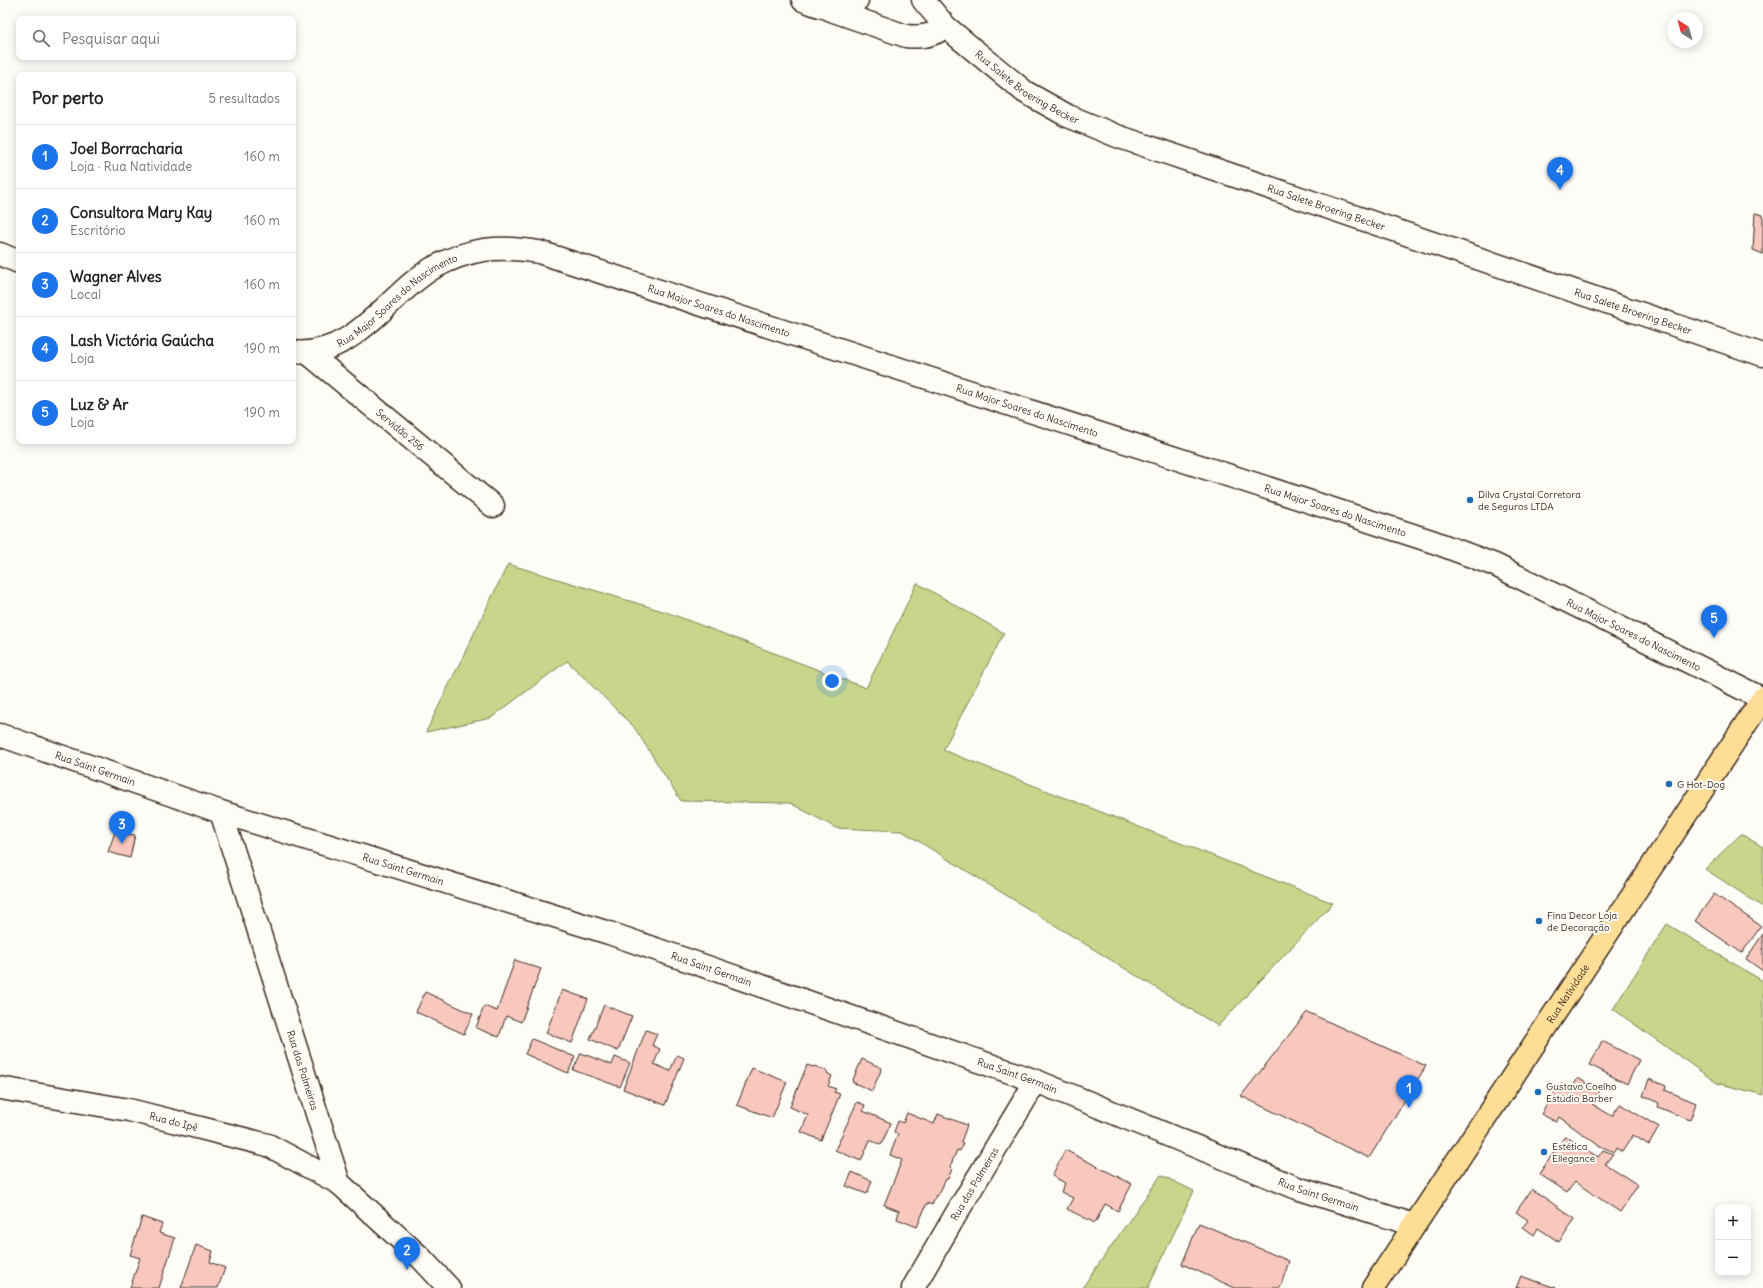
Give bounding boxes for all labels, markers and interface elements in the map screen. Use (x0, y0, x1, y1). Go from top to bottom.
north arrow (1667, 12, 1703, 48)
search box (16, 16, 296, 60)
icon: search (30, 27, 52, 49)
text: Pesquisar aqui (62, 29, 160, 48)
street label: Rua Salete Broering Becker (973, 47, 1081, 126)
text: Por perto (32, 87, 103, 109)
text: 5 resultados (208, 90, 280, 107)
text: Joel Borracharia (70, 139, 183, 158)
text: 1 (42, 148, 48, 165)
text: 160 m (244, 148, 280, 165)
pin: 4 (1547, 157, 1573, 190)
text: Loja · Rua Natividade (70, 158, 192, 175)
street label: Rua Salete Broering Becker (1266, 181, 1387, 233)
text: Consultora Mary Kay (70, 203, 212, 222)
text: 2 (41, 212, 49, 229)
text: 160 m (244, 212, 280, 229)
text: Escritório (70, 222, 126, 239)
street label: Rua Major Soares do Nascimento (334, 251, 460, 350)
text: Wagner Alves (70, 267, 162, 286)
text: 3 (41, 276, 49, 293)
text: 160 m (244, 276, 280, 293)
street label: Rua Major Soares do Nascimento (646, 281, 792, 340)
street label: Rua Salete Broering Becker (1573, 285, 1694, 337)
text: Local (70, 286, 101, 303)
text: Lash Victória Gaúcha (70, 331, 214, 350)
text: 4 (41, 340, 49, 357)
text: 190 m (244, 340, 280, 357)
text: Loja (70, 350, 95, 367)
street label: Rua Major Soares do Nascimento (955, 381, 1100, 439)
text: Luz & Ar (70, 395, 128, 414)
text: 5 (41, 404, 49, 421)
text: 190 m (244, 404, 280, 421)
street label: Servidão 256 (374, 406, 427, 453)
text: Loja (70, 414, 95, 431)
street label: Rua Major Soares do Nascimento (1263, 481, 1409, 539)
place label: Dilva Crystal Corretora de Seguros LTDA (1478, 488, 1581, 513)
marker: Dilva Crystal Corretora de Seguros LTDA (1465, 495, 1475, 505)
street label: Rua Major Soares do Nascimento (1564, 595, 1704, 674)
pin: 5 (1701, 605, 1727, 638)
your location (822, 671, 842, 691)
street label: Rua Saint Germain (53, 748, 138, 788)
place label: G Hot-Dog (1677, 778, 1725, 791)
marker: G Hot-Dog (1664, 779, 1674, 789)
pin: 3 (109, 811, 135, 844)
street label: Rua Saint Germain (361, 850, 446, 888)
place label: Fina Decor Loja de Decoração (1547, 909, 1618, 934)
marker: Fina Decor Loja de Decoração (1534, 916, 1544, 926)
street label: Rua Saint Germain (670, 949, 754, 989)
street label: Rua Natividade (1543, 961, 1592, 1026)
street label: Rua das Palmeiras (284, 1029, 322, 1112)
street label: Rua Saint Germain (976, 1055, 1060, 1096)
pin: 1 (1396, 1075, 1422, 1108)
place label: Gustavo Coelho Estúdio Barber (1546, 1080, 1617, 1105)
marker: Gustavo Coelho Estúdio Barber (1533, 1087, 1543, 1097)
street label: Rua do Ipê (148, 1109, 199, 1134)
place label: Estética Ellegance (1552, 1140, 1595, 1165)
street label: Rua das Palmeiras (947, 1144, 1001, 1223)
marker: Estética Ellegance (1539, 1147, 1549, 1157)
street label: Rua Saint Germain (1276, 1175, 1361, 1214)
map controls (1715, 1204, 1751, 1276)
button: + (1715, 1204, 1751, 1240)
pin: 2 (394, 1237, 420, 1270)
button: − (1715, 1240, 1751, 1276)

